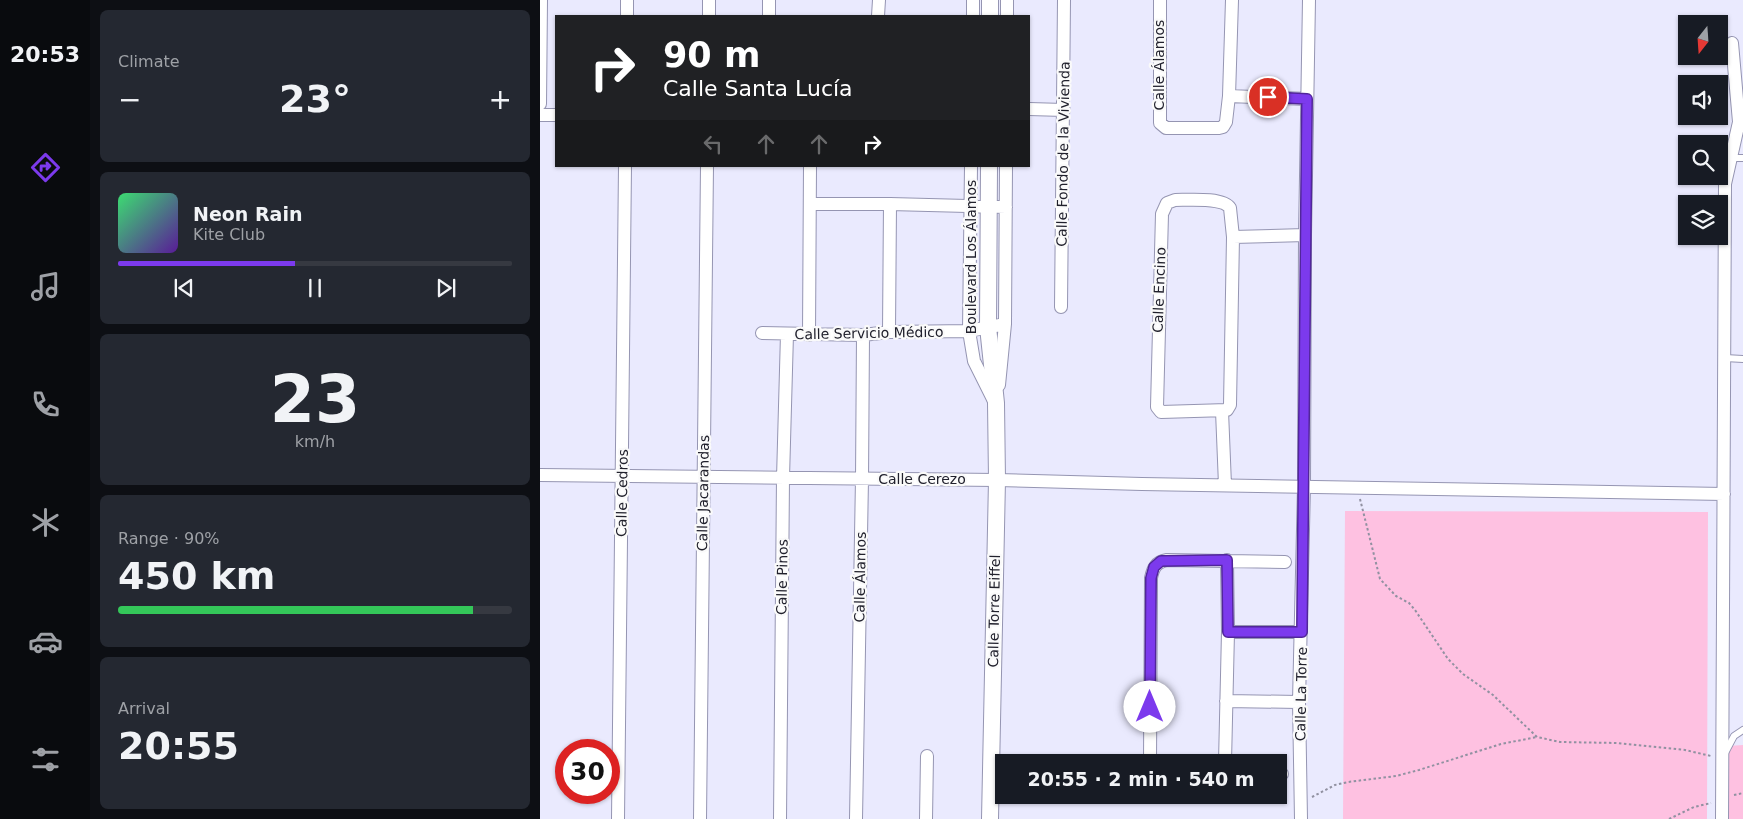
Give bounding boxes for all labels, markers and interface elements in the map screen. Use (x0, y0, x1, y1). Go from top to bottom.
north arrow (1678, 15, 1728, 65)
map controls (1678, 15, 1728, 245)
street label: Calle Álamos (1151, 20, 1167, 110)
icon: right (580, 35, 645, 100)
text: 90 m (663, 35, 760, 75)
text: 20:53 (10, 42, 80, 67)
text: Climate (118, 52, 180, 71)
street label: Calle Fondo de la Vivienda (1053, 61, 1073, 247)
button: sound (1678, 75, 1728, 125)
text: Calle Santa Lucía (663, 76, 853, 101)
pin (1247, 76, 1289, 118)
text: 23° (279, 77, 351, 121)
text: − (118, 83, 141, 116)
text: + (489, 83, 512, 116)
icon: arrive (1254, 83, 1282, 111)
icon: left (699, 130, 727, 158)
icon: ahead (752, 130, 780, 158)
icon: ahead (805, 130, 833, 158)
icon: right (858, 130, 886, 158)
button: search (1678, 135, 1728, 185)
icon: directions (28, 150, 63, 185)
street label: Boulevard Los Álamos (963, 180, 979, 334)
button: layers (1678, 195, 1728, 245)
text: Neon Rain (193, 203, 302, 225)
text: Kite Club (193, 225, 265, 244)
street label: Calle Encino (1150, 247, 1168, 333)
icon: music (28, 269, 63, 304)
icon: previous (170, 274, 198, 302)
icon: pause (301, 274, 329, 302)
icon: next (432, 274, 460, 302)
street label: Calle Servicio Médico (794, 324, 944, 342)
text: 23 (270, 362, 360, 437)
icon: phone (28, 387, 63, 422)
text: km/h (295, 432, 335, 451)
street label: Calle Jacarandas (694, 435, 712, 551)
street label: Calle Cedros (613, 449, 631, 537)
street label: Calle Cerezo (878, 471, 966, 487)
icon: climate (28, 505, 63, 540)
text: Range · 90% (118, 529, 220, 548)
street label: Calle Álamos (851, 531, 869, 623)
street label: Calle Pinos (773, 539, 791, 615)
text: 450 km (118, 554, 275, 598)
street label: Calle Torre Eiffel (985, 554, 1003, 668)
icon: car (28, 624, 63, 659)
street label: Calle La Torre (1292, 647, 1310, 741)
position arrow (1123, 680, 1175, 732)
text: Arrival (118, 699, 170, 718)
text: 20:55 (118, 724, 239, 768)
speed limit sign: 30 (555, 739, 620, 804)
icon: filters (28, 742, 63, 777)
text: 20:55 · 2 min · 540 m (1027, 768, 1255, 790)

